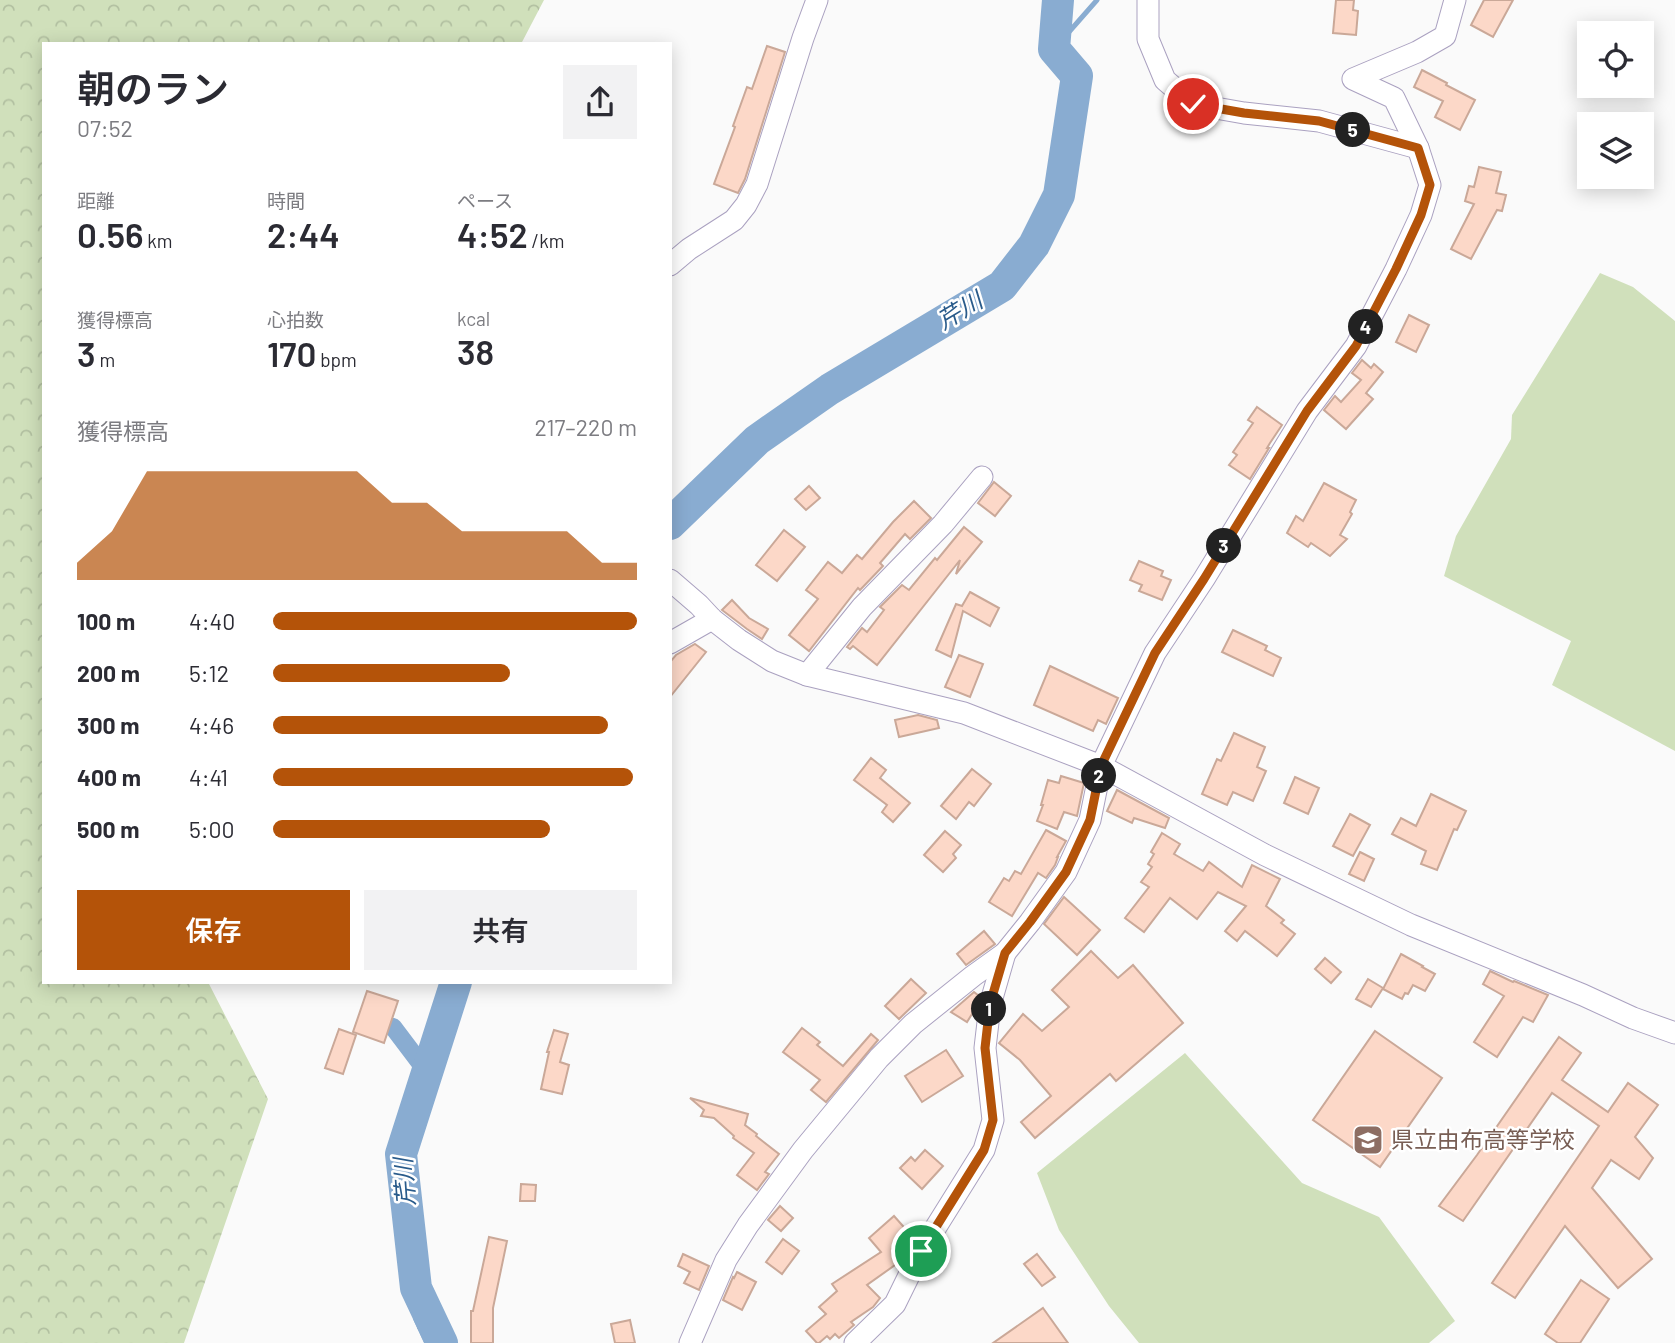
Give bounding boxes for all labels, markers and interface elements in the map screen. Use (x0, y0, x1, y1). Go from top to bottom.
map controls (1577, 21, 1654, 189)
button: locate (1577, 21, 1654, 98)
text: 朝のラン (77, 65, 229, 111)
button: share (563, 65, 637, 139)
pin (1163, 74, 1223, 134)
icon: check (1174, 85, 1212, 123)
button: layers (1577, 112, 1654, 189)
pin: 5 (1336, 113, 1370, 148)
text: 07:52 (77, 114, 133, 142)
text: 5 (1347, 118, 1358, 141)
text: 距離 (77, 189, 115, 212)
text: 時間 (267, 189, 305, 212)
text: ペース (457, 189, 513, 212)
text: 0.56 (77, 213, 144, 255)
text: 2:44 (267, 213, 340, 255)
text: 4:52 (457, 213, 528, 255)
text: km (144, 229, 173, 252)
text: /km (528, 229, 564, 252)
water label: 芹川 (931, 283, 990, 335)
text: kcal (457, 307, 490, 330)
text: 獲得標高 (77, 308, 153, 331)
text: 心拍数 (267, 308, 324, 331)
pin: 4 (1348, 310, 1384, 344)
text: 4 (1360, 315, 1371, 338)
text: 38 (457, 330, 494, 372)
text: 3 (77, 332, 96, 374)
text: 170 (267, 332, 316, 374)
text: m (96, 348, 115, 371)
text: bpm (316, 348, 357, 371)
text: 217–220 m (534, 413, 637, 441)
text: 獲得標高 (77, 417, 169, 445)
pin: 3 (1206, 528, 1242, 564)
text: 3 (1218, 534, 1229, 557)
text: 100 m (77, 607, 135, 635)
text: 4:40 (189, 607, 235, 635)
text: 200 m (77, 659, 140, 687)
text: 5:12 (189, 659, 229, 687)
text: 300 m (77, 711, 139, 739)
text: 4:46 (189, 711, 234, 739)
pin: 2 (1082, 758, 1116, 794)
text: 400 m (77, 763, 141, 791)
text: 4:41 (189, 763, 228, 791)
text: 2 (1093, 764, 1104, 787)
text: 500 m (77, 815, 139, 843)
text: 5:00 (189, 815, 235, 843)
button: 保存 (77, 890, 350, 970)
button: 共有 (364, 890, 637, 970)
pin: 1 (972, 992, 1006, 1026)
text: 1 (985, 997, 992, 1020)
school or university icon: 県立由布高等学校 (1351, 1123, 1385, 1157)
place label: 県立由布高等学校 (1391, 1125, 1575, 1153)
water label: 芹川 (387, 1154, 420, 1207)
pin (891, 1221, 951, 1281)
icon: arrive (902, 1232, 940, 1270)

